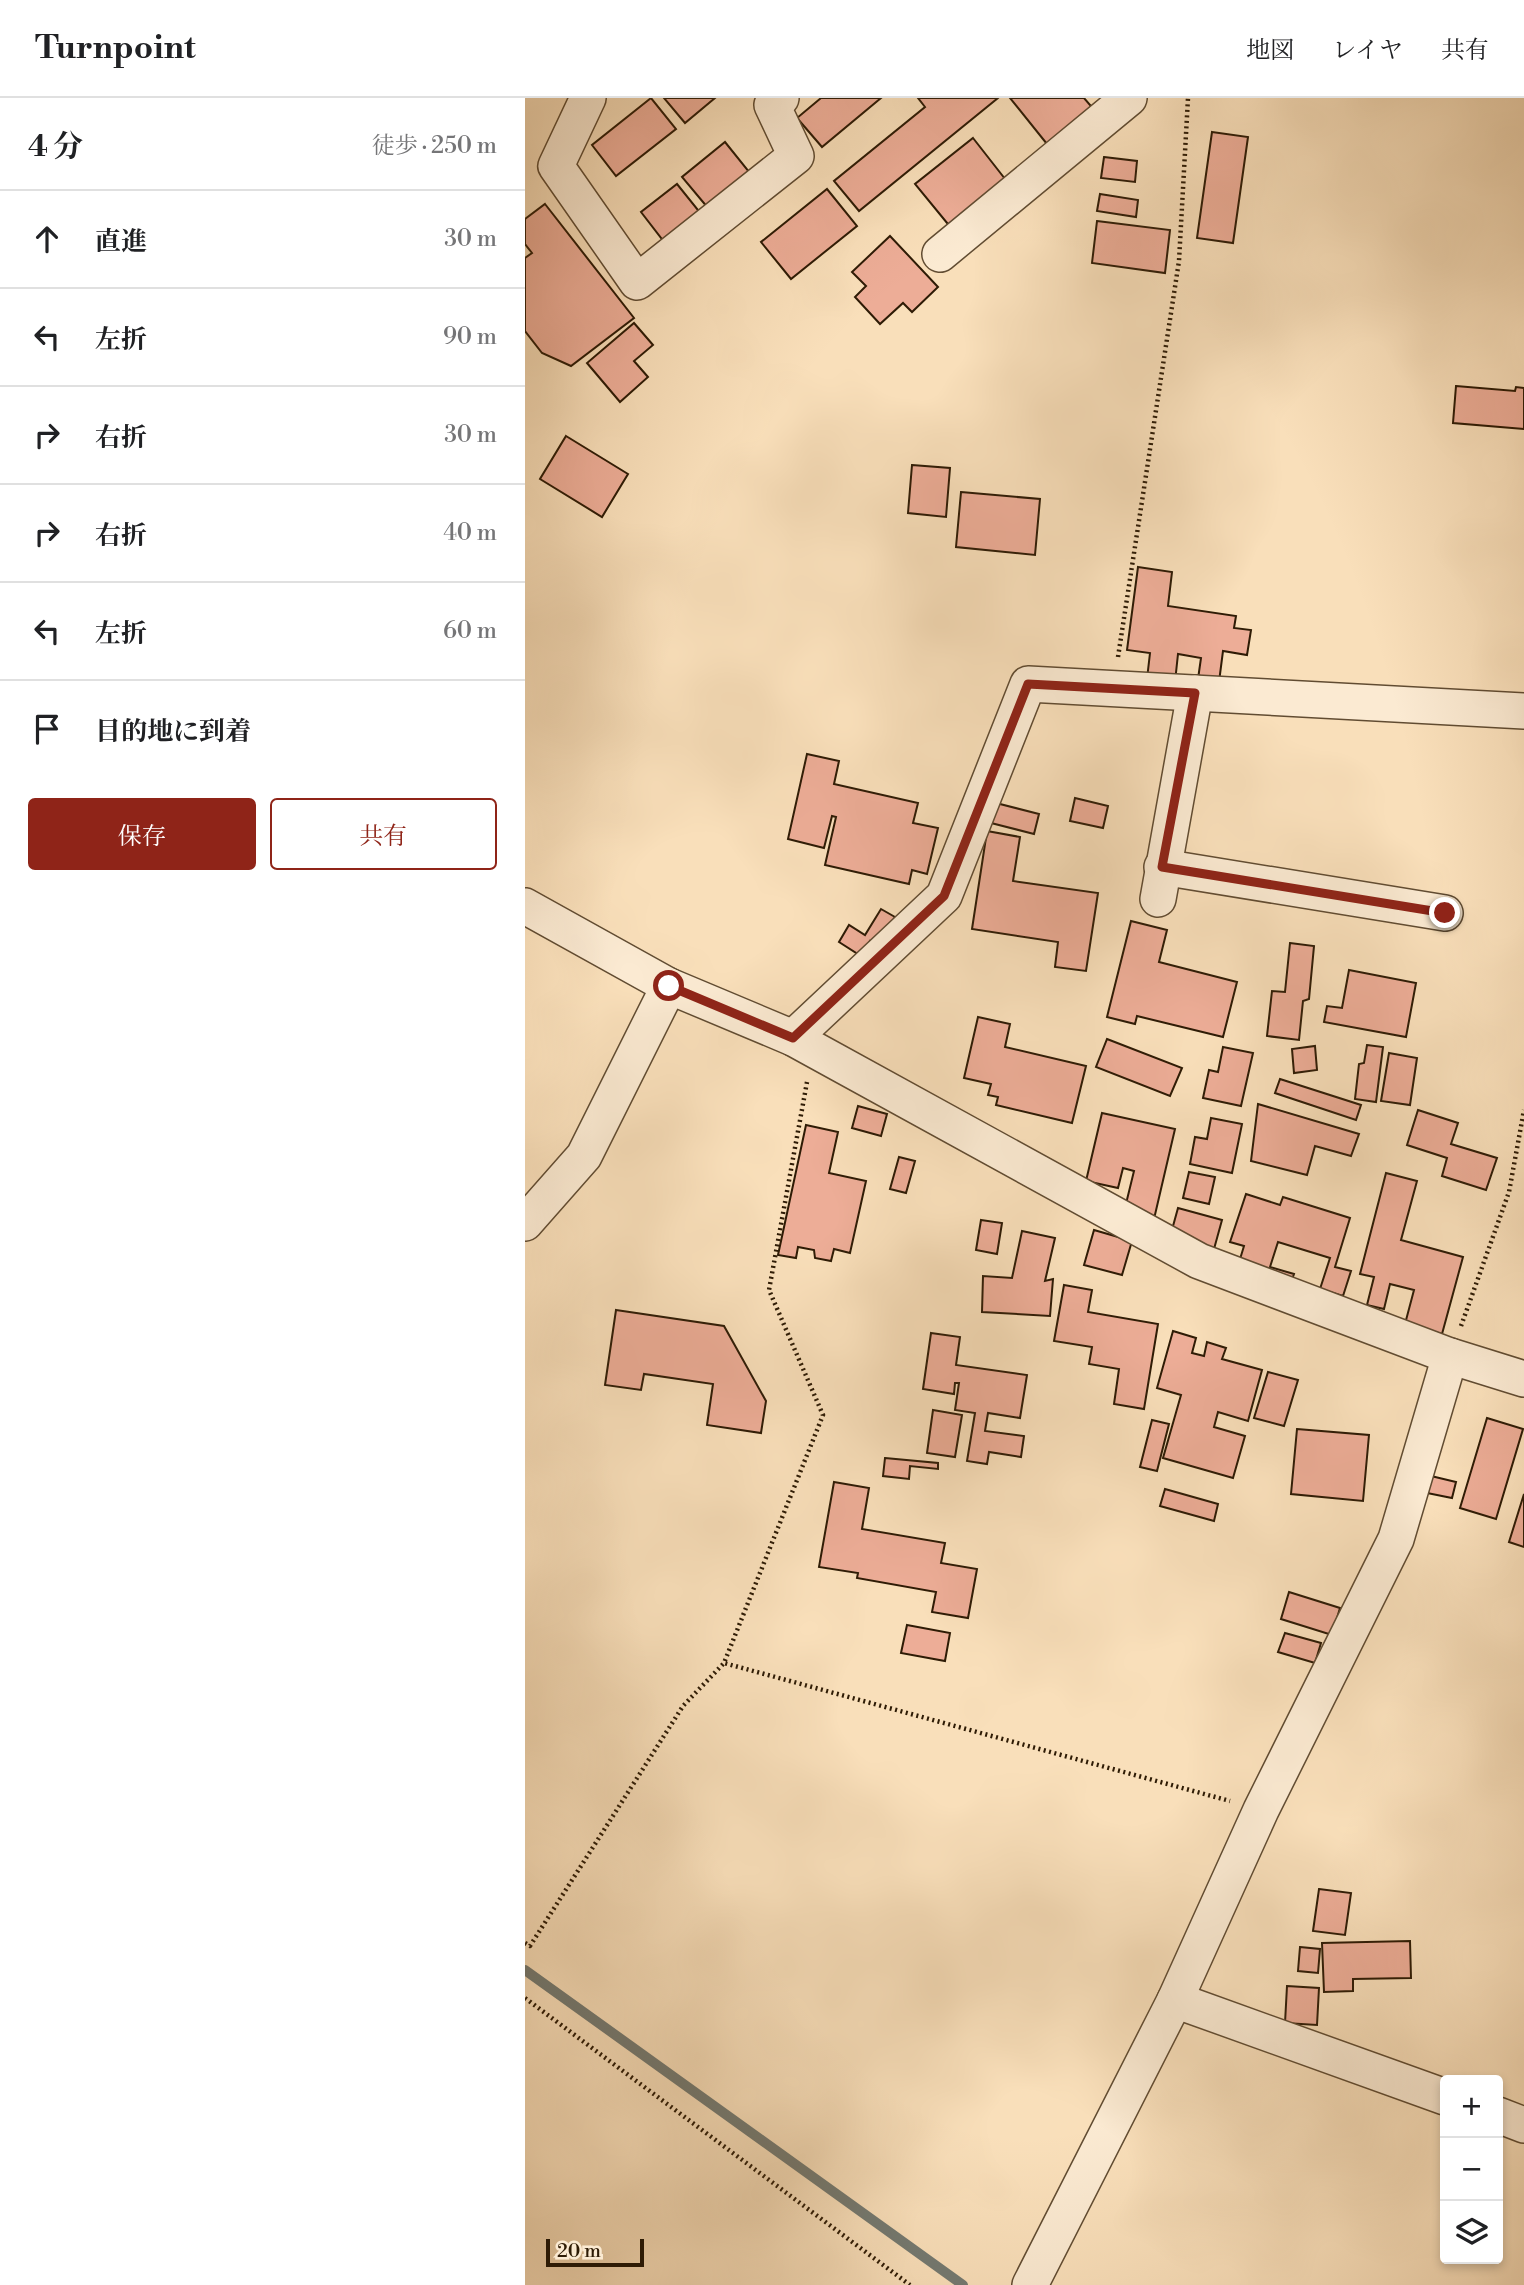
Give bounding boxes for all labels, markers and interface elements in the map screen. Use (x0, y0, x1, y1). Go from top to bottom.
text: Turnpoint (35, 28, 196, 69)
text: 地図 (1246, 36, 1294, 66)
text: レイヤ (1332, 36, 1403, 66)
text: 共有 (1441, 36, 1489, 66)
text: 4 分 (28, 128, 83, 166)
text: 徒歩 · 250 m (372, 132, 497, 160)
icon: ahead (28, 220, 66, 258)
text: 30 m (444, 225, 497, 253)
text: 直進 (95, 226, 147, 258)
icon: left (28, 318, 66, 356)
text: 90 m (443, 323, 497, 351)
text: 左折 (95, 324, 147, 356)
icon: right (28, 416, 66, 454)
text: 30 m (444, 421, 497, 449)
text: 右折 (95, 422, 147, 454)
icon: right (28, 514, 66, 552)
text: 40 m (443, 519, 497, 547)
text: 右折 (95, 520, 147, 552)
icon: left (28, 612, 66, 650)
text: 60 m (443, 617, 497, 645)
text: 左折 (95, 618, 147, 650)
icon: arrive (28, 710, 66, 748)
text: 目的地に到着 (95, 716, 251, 748)
button: 保存 (28, 798, 256, 870)
button: 共有 (270, 798, 497, 870)
route end (1429, 897, 1460, 928)
route start (653, 970, 684, 1001)
map controls (1440, 2075, 1503, 2264)
button: + (1440, 2075, 1503, 2138)
button: − (1440, 2138, 1503, 2201)
button: layers (1440, 2201, 1503, 2264)
scale bar (546, 2236, 644, 2268)
text: 20 m (557, 2239, 601, 2263)

